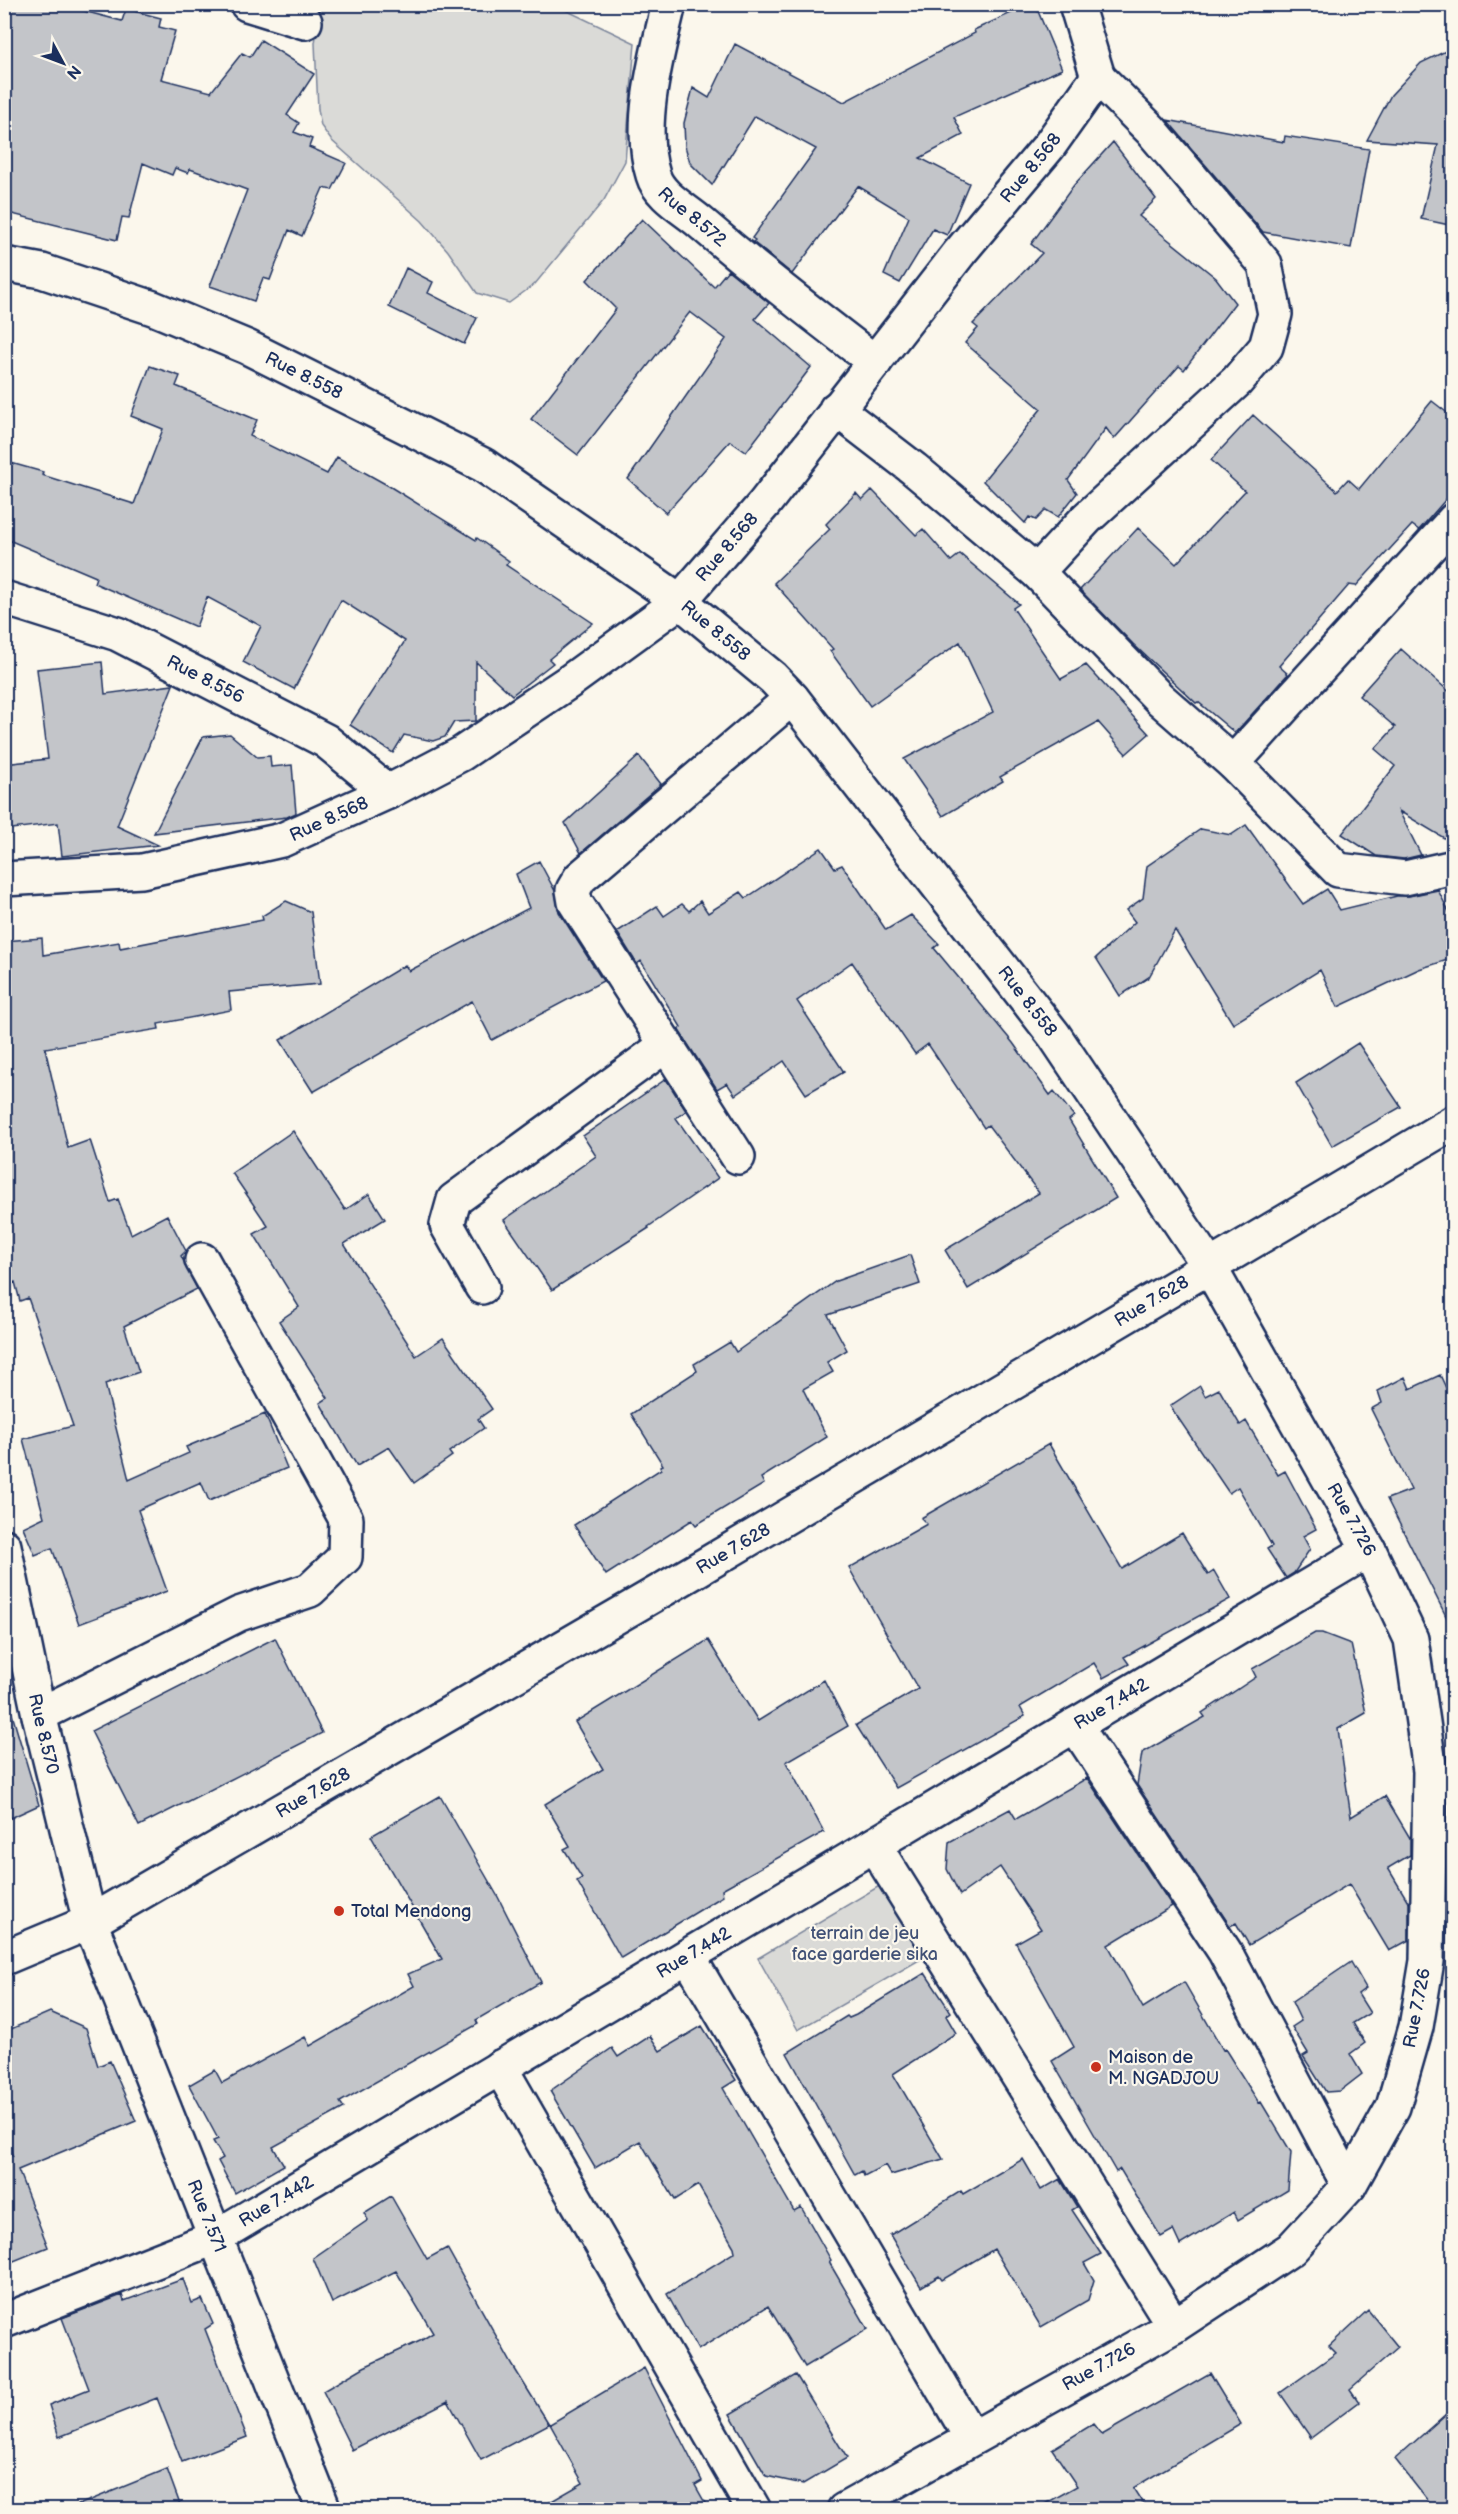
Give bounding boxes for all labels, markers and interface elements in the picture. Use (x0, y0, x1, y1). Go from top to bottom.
north arrow (33, 33, 93, 93)
text: N (62, 61, 84, 83)
street label: Rue 8.568 (996, 129, 1065, 207)
street label: Rue 8.572 (654, 183, 731, 251)
street label: Rue 8.558 (262, 347, 346, 404)
street label: Rue 8.568 (691, 508, 762, 586)
street label: Rue 8.558 (677, 596, 755, 665)
street label: Rue 8.556 (163, 650, 248, 708)
street label: Rue 8.568 (286, 792, 372, 846)
street label: Rue 8.558 (994, 962, 1062, 1041)
street label: Rue 7.628 (1111, 1271, 1192, 1331)
street label: Rue 7.726 (1323, 1479, 1381, 1560)
street label: Rue 7.628 (692, 1518, 774, 1578)
street label: Rue 7.442 (1070, 1673, 1152, 1734)
street label: Rue 8.570 (24, 1692, 64, 1776)
street label: Rue 7.628 (272, 1763, 354, 1822)
place label: Total Mendong (351, 1901, 471, 1922)
marker: Total Mendong (332, 1904, 346, 1918)
street label: Rue 7.442 (653, 1922, 735, 1983)
park label: terrain de jeu face garderie sika (792, 1923, 938, 1965)
street label: Rue 7.726 (1399, 1966, 1435, 2050)
place label: Maison de M. NGADJOU (1108, 2047, 1219, 2089)
marker: Maison de M. NGADJOU (1089, 2060, 1103, 2074)
street label: Rue 7.442 (235, 2171, 317, 2231)
street label: Rue 7.571 (183, 2176, 231, 2255)
street label: Rue 7.726 (1059, 2338, 1139, 2396)

